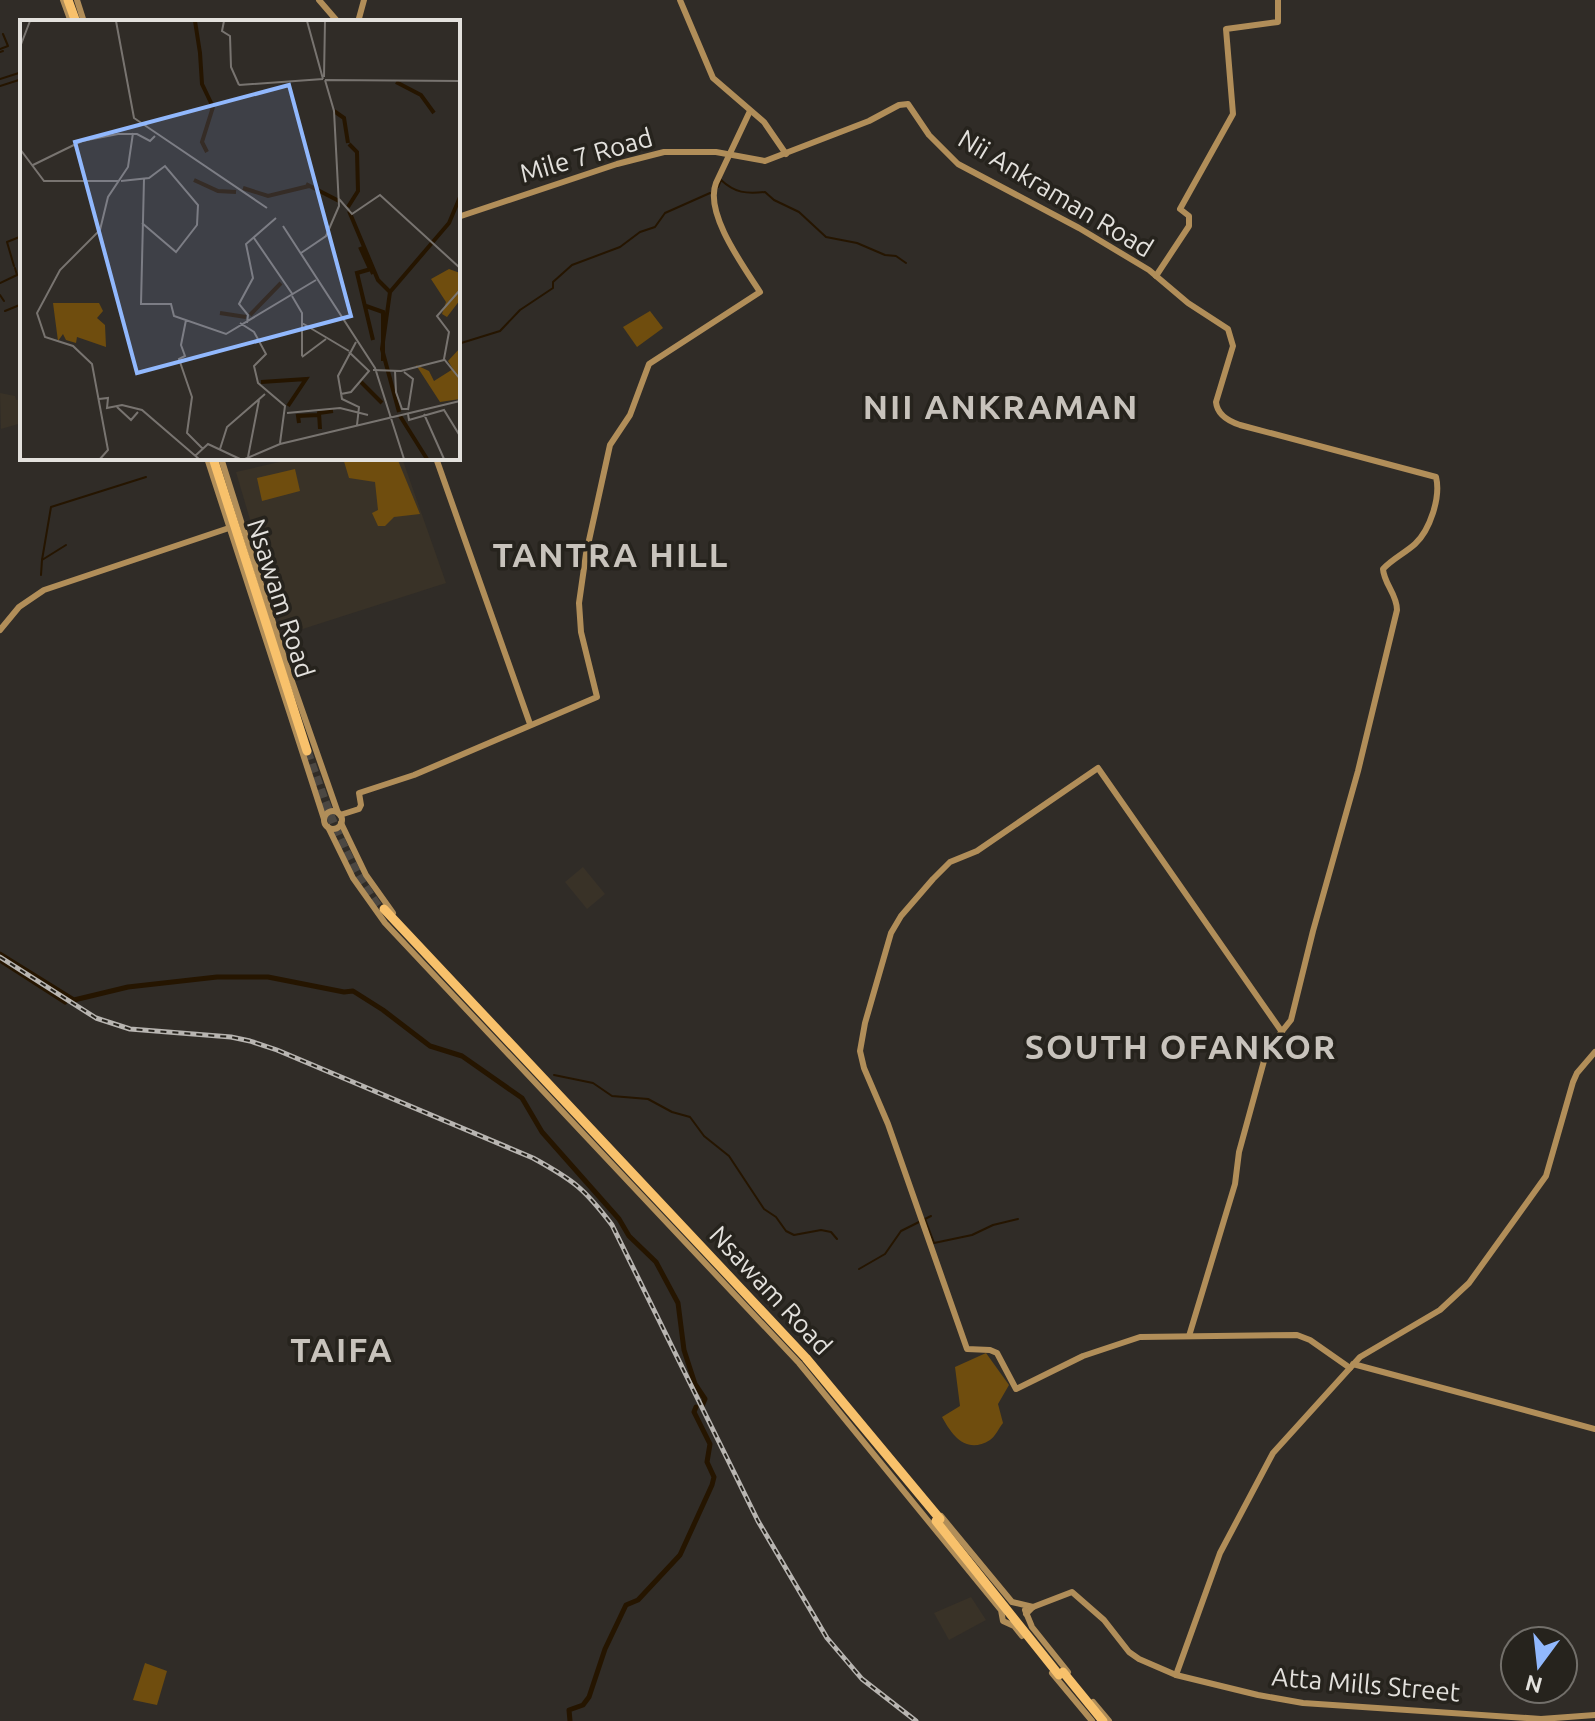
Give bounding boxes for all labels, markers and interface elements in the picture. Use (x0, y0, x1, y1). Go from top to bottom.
inset map (20, 20, 460, 460)
street label: Mile 7 Road (516, 122, 656, 188)
street label: Nii Ankraman Road (953, 123, 1159, 263)
district label: NII ANKRAMAN (863, 387, 1139, 425)
street label: Nsawam Road (242, 515, 320, 681)
district label: TANTRA HILL (492, 535, 730, 573)
district label: SOUTH OFANKOR (1025, 1027, 1337, 1065)
street label: Nsawam Road (704, 1220, 838, 1360)
district label: TAIFA (290, 1330, 394, 1368)
north arrow (1499, 1625, 1579, 1705)
street label: Atta Mills Street (1271, 1661, 1461, 1707)
text: N (1523, 1671, 1545, 1699)

